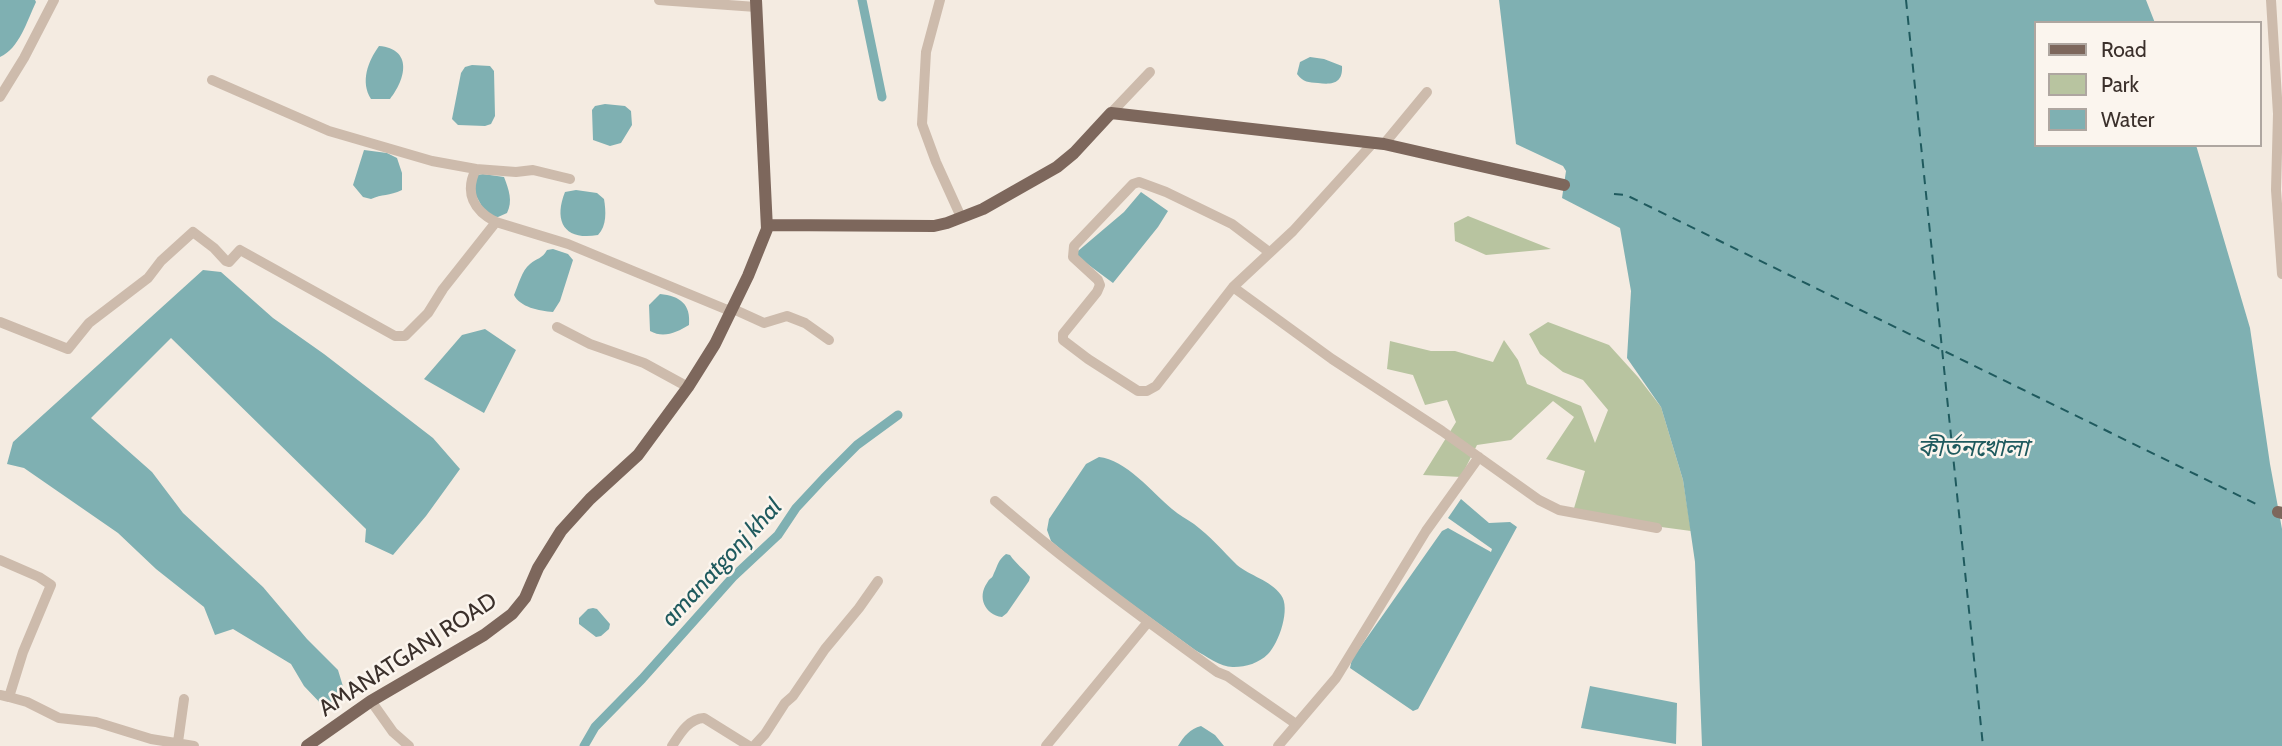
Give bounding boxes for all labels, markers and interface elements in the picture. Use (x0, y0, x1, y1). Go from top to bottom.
legend (2034, 21, 2261, 147)
text: Road (2101, 37, 2147, 62)
text: Park (2101, 72, 2139, 97)
text: Water (2101, 107, 2154, 132)
water label: কীর্তনখোলা (1917, 435, 2029, 463)
water label: amanatgonj khal (655, 493, 789, 633)
street label: AMANATGANJ ROAD (314, 587, 502, 723)

